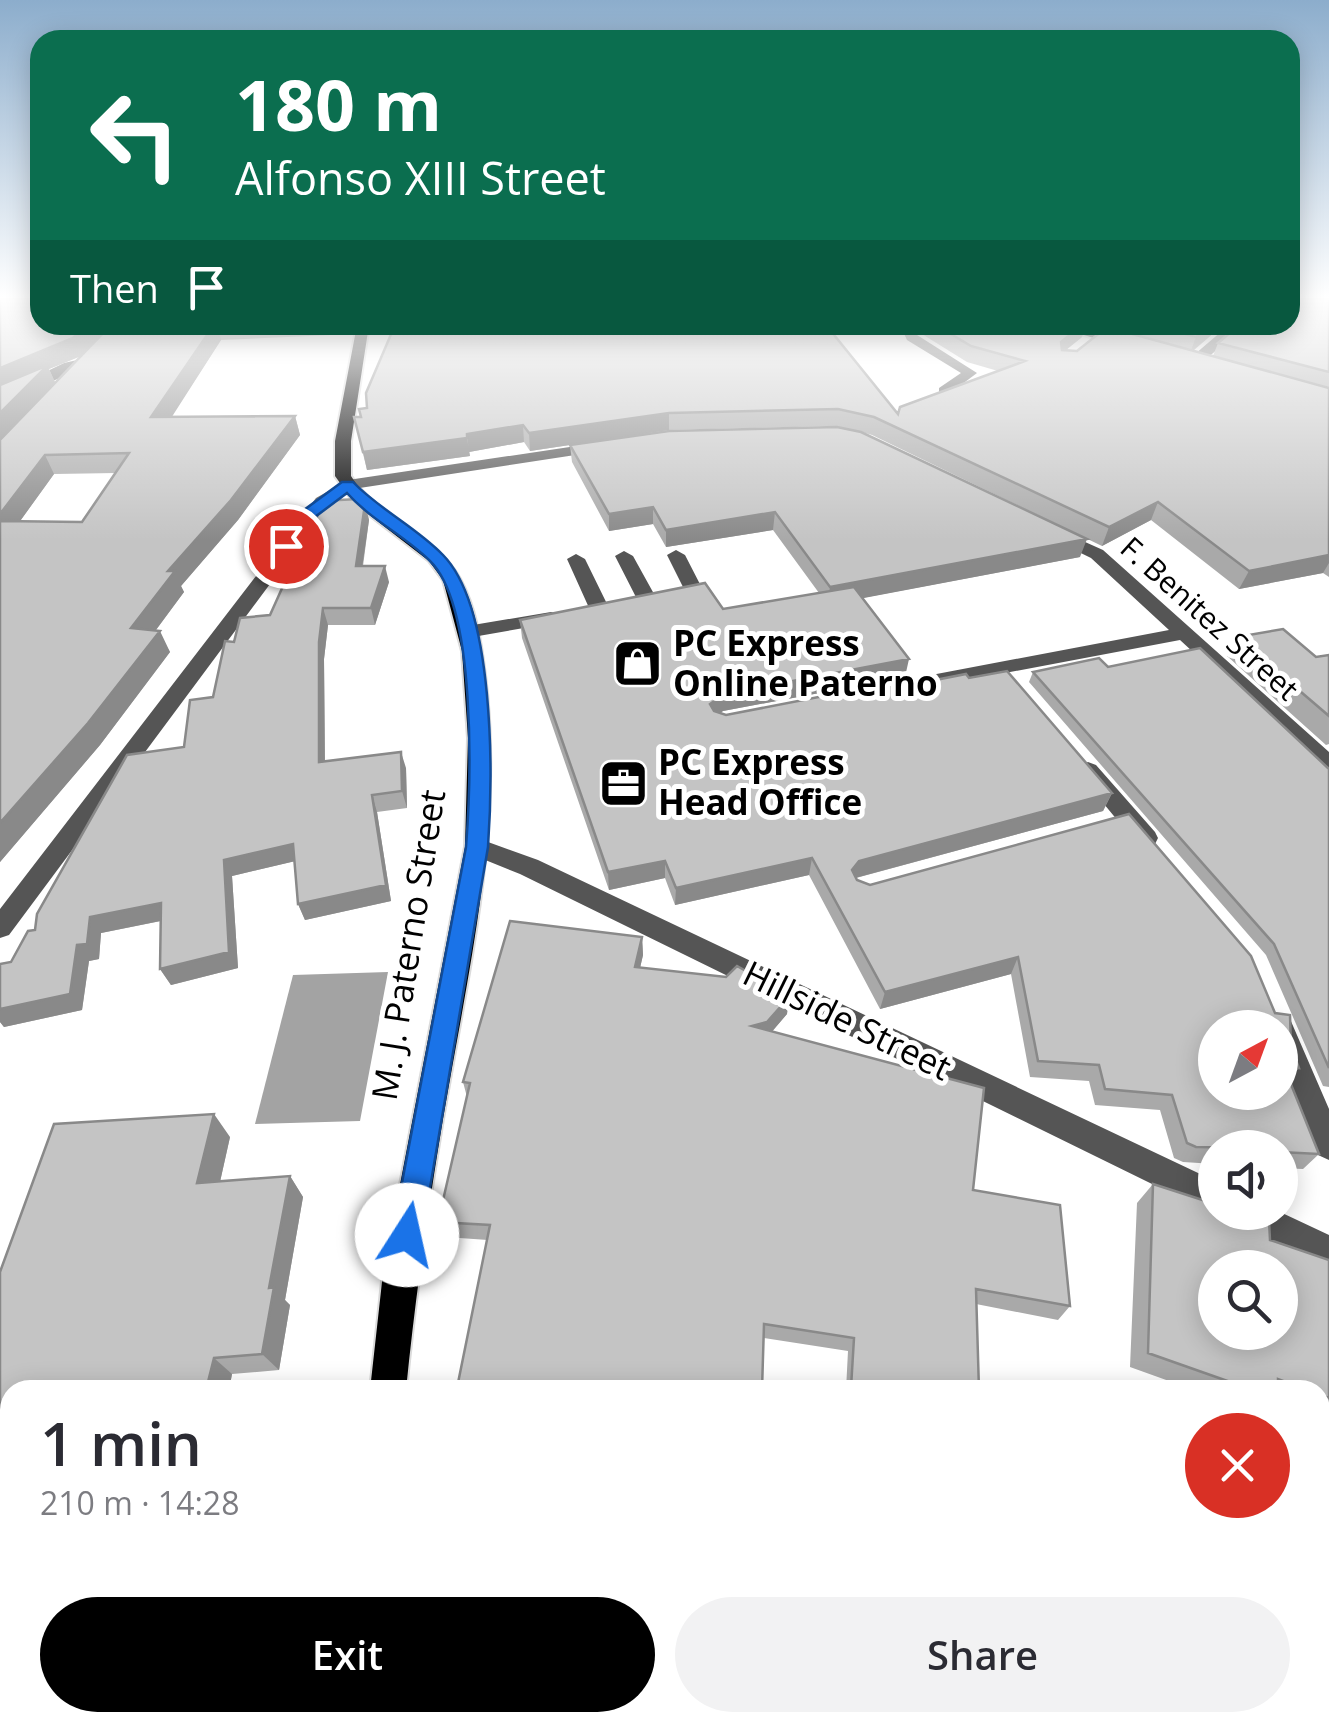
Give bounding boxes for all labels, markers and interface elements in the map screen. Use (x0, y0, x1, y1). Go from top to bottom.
text: 180 m (235, 56, 442, 152)
icon: left (70, 70, 200, 200)
text: Alfonso XIII Street (235, 147, 606, 208)
icon: arrive (179, 260, 234, 315)
text: Then (70, 262, 159, 314)
pin (244, 504, 329, 589)
icon: arrive (259, 519, 314, 574)
street label: F. Benitez Street (1112, 527, 1308, 709)
place label: PC Express Online Paterno (673, 619, 938, 706)
shop icon: PC Express Online Paterno (612, 638, 664, 690)
place label: PC Express Head Office (658, 738, 862, 825)
office icon: PC Express Head Office (597, 757, 649, 809)
street label: M. J. Paterno Street (360, 786, 455, 1103)
street label: Hillside Street (736, 949, 959, 1090)
north arrow (1198, 1010, 1298, 1110)
map controls (1198, 1010, 1298, 1350)
button: sound (1198, 1130, 1298, 1230)
position arrow (355, 1183, 459, 1287)
button: search (1198, 1250, 1298, 1350)
text: 1 min (40, 1402, 202, 1484)
button: close (1185, 1413, 1290, 1518)
text: 210 m · 14:28 (40, 1481, 239, 1524)
button: Exit (40, 1597, 655, 1712)
button: Share (675, 1597, 1290, 1712)

